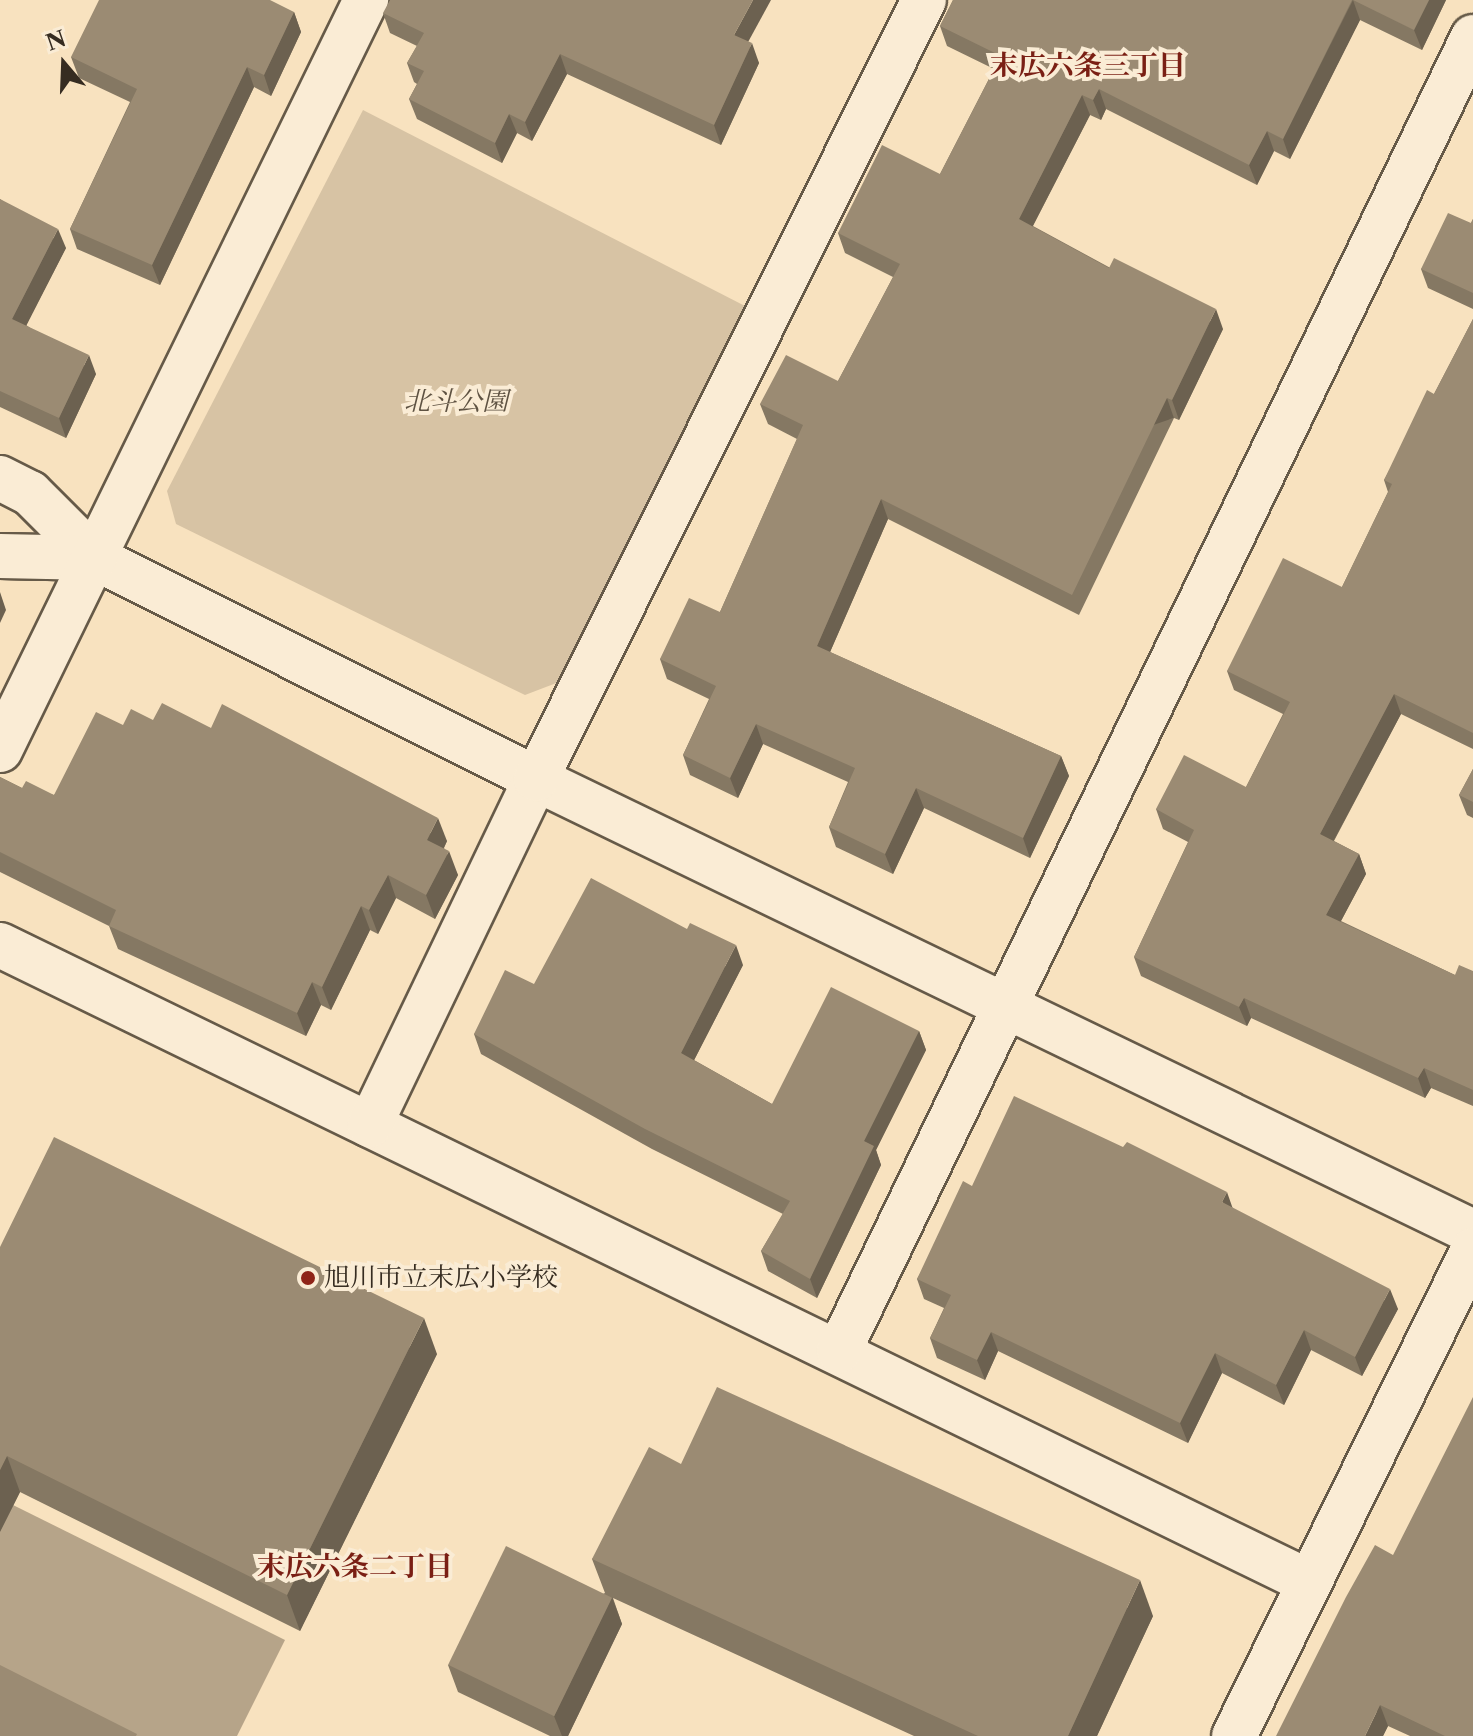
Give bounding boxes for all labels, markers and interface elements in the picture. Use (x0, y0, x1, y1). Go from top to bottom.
north arrow (24, 24, 104, 104)
text: N (43, 25, 69, 57)
district label: 末広六条三丁目 (990, 48, 1186, 82)
park label: 北斗公園 (404, 386, 508, 418)
place label: 旭川市立末広小学校 (324, 1262, 558, 1294)
marker: 旭川市立末広小学校 (299, 1269, 317, 1287)
district label: 末広六条二丁目 (257, 1549, 453, 1583)

